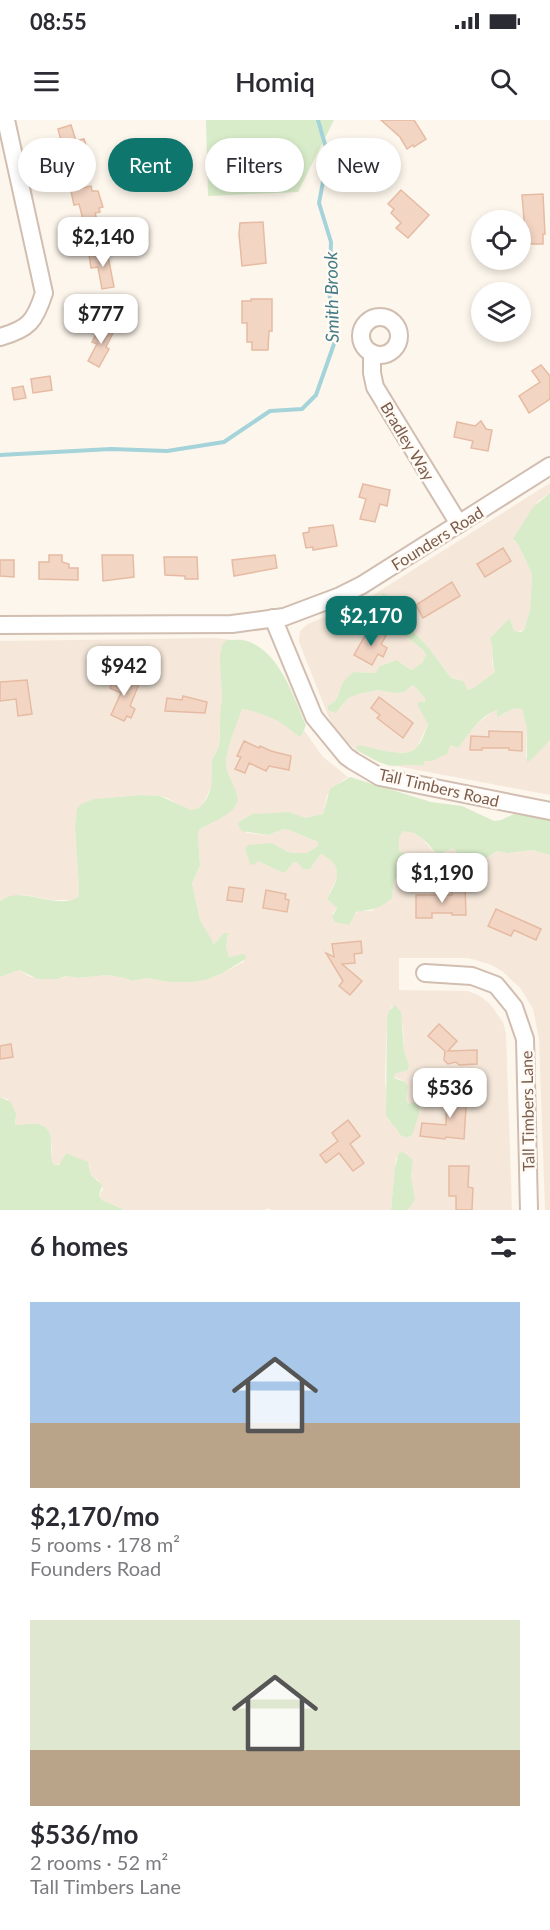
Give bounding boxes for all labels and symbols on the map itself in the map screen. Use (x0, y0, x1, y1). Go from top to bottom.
pin: $2,140 (54, 217, 152, 268)
water label: Smith Brook (319, 251, 343, 343)
pin: $777 (65, 294, 137, 345)
street label: Bradley Way (377, 398, 439, 484)
street label: Founders Road (387, 502, 487, 574)
pin: $2,170 (322, 596, 420, 647)
pin: $942 (88, 646, 160, 697)
street label: Tall Timbers Road (377, 764, 501, 810)
pin: $1,190 (393, 853, 491, 904)
street label: Tall Timbers Lane (516, 1050, 538, 1172)
pin: $536 (414, 1068, 486, 1119)

